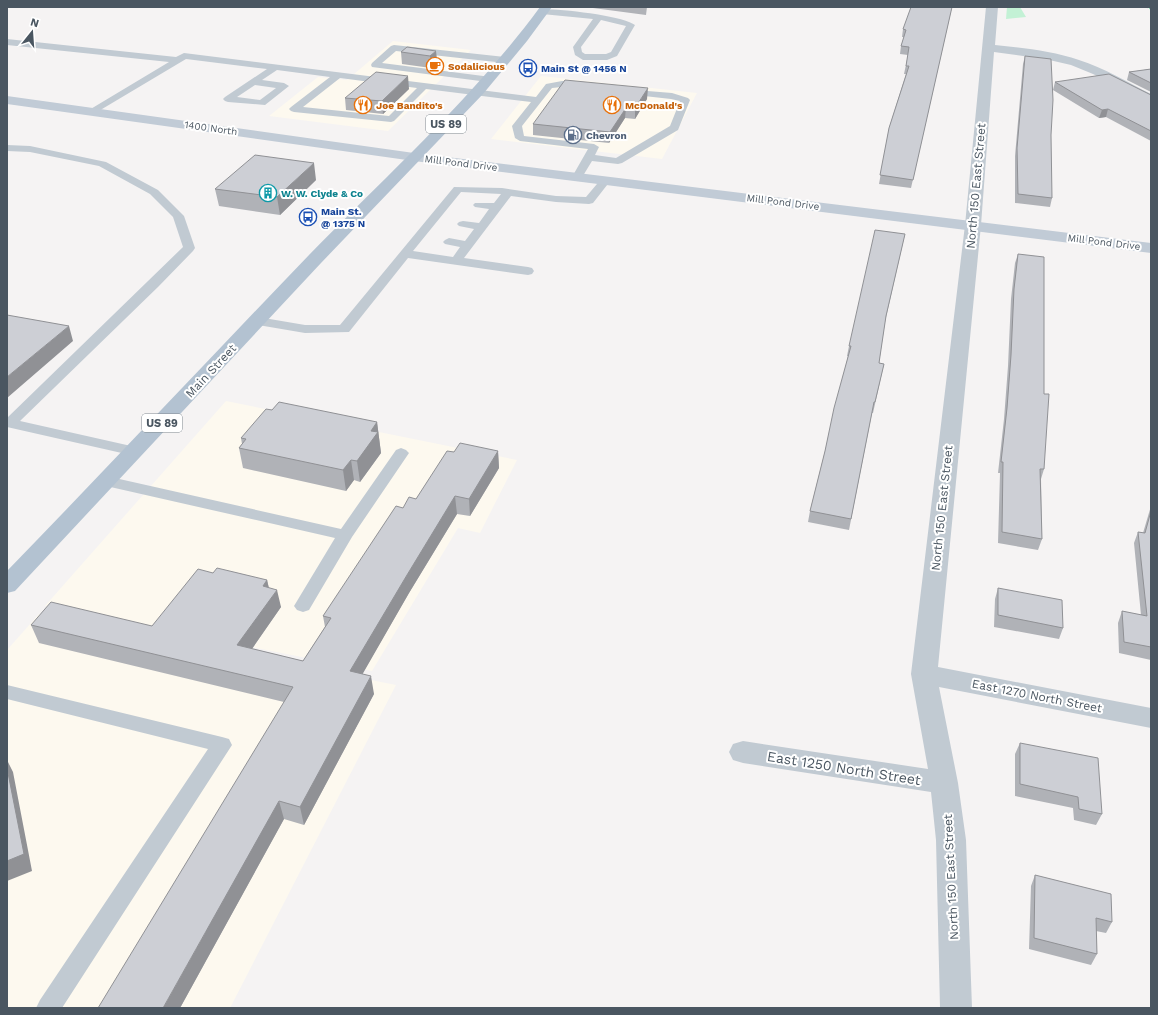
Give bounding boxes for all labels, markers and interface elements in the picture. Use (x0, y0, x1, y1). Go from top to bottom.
north arrow (12, 12, 52, 52)
text: N (29, 16, 41, 30)
cafe icon: Sodalicious (425, 56, 445, 76)
bus stop icon: Main St @ 1456 N (518, 58, 538, 78)
place label: Sodalicious (448, 61, 505, 72)
place label: Main St @ 1456 N (541, 63, 627, 74)
restaurant icon: Joe Bandito's (353, 95, 373, 115)
restaurant icon: McDonald's (602, 95, 622, 115)
place label: Joe Bandito's (376, 100, 443, 111)
place label: McDonald's (625, 100, 683, 111)
road number: US 89 (426, 115, 466, 133)
street label: 1400 North (184, 119, 238, 137)
street label: North 150 East Street (964, 123, 988, 249)
fuel station icon: Chevron (563, 125, 583, 145)
place label: Chevron (586, 130, 627, 141)
street label: Mill Pond Drive (424, 153, 498, 173)
building icon: W. W. Clyde & Co (258, 183, 278, 203)
place label: W. W. Clyde & Co (281, 188, 363, 199)
street label: Mill Pond Drive (746, 192, 820, 212)
place label: Main St. @ 1375 N (321, 206, 365, 229)
bus stop icon: Main St. @ 1375 N (298, 207, 318, 227)
street label: Mill Pond Drive (1067, 232, 1141, 252)
street label: Main Street (183, 341, 239, 401)
road number: US 89 (142, 414, 182, 432)
street label: North 150 East Street (928, 445, 956, 571)
street label: East 1270 North Street (971, 677, 1103, 715)
street label: East 1250 North Street (766, 748, 922, 788)
street label: North 150 East Street (941, 814, 961, 940)

